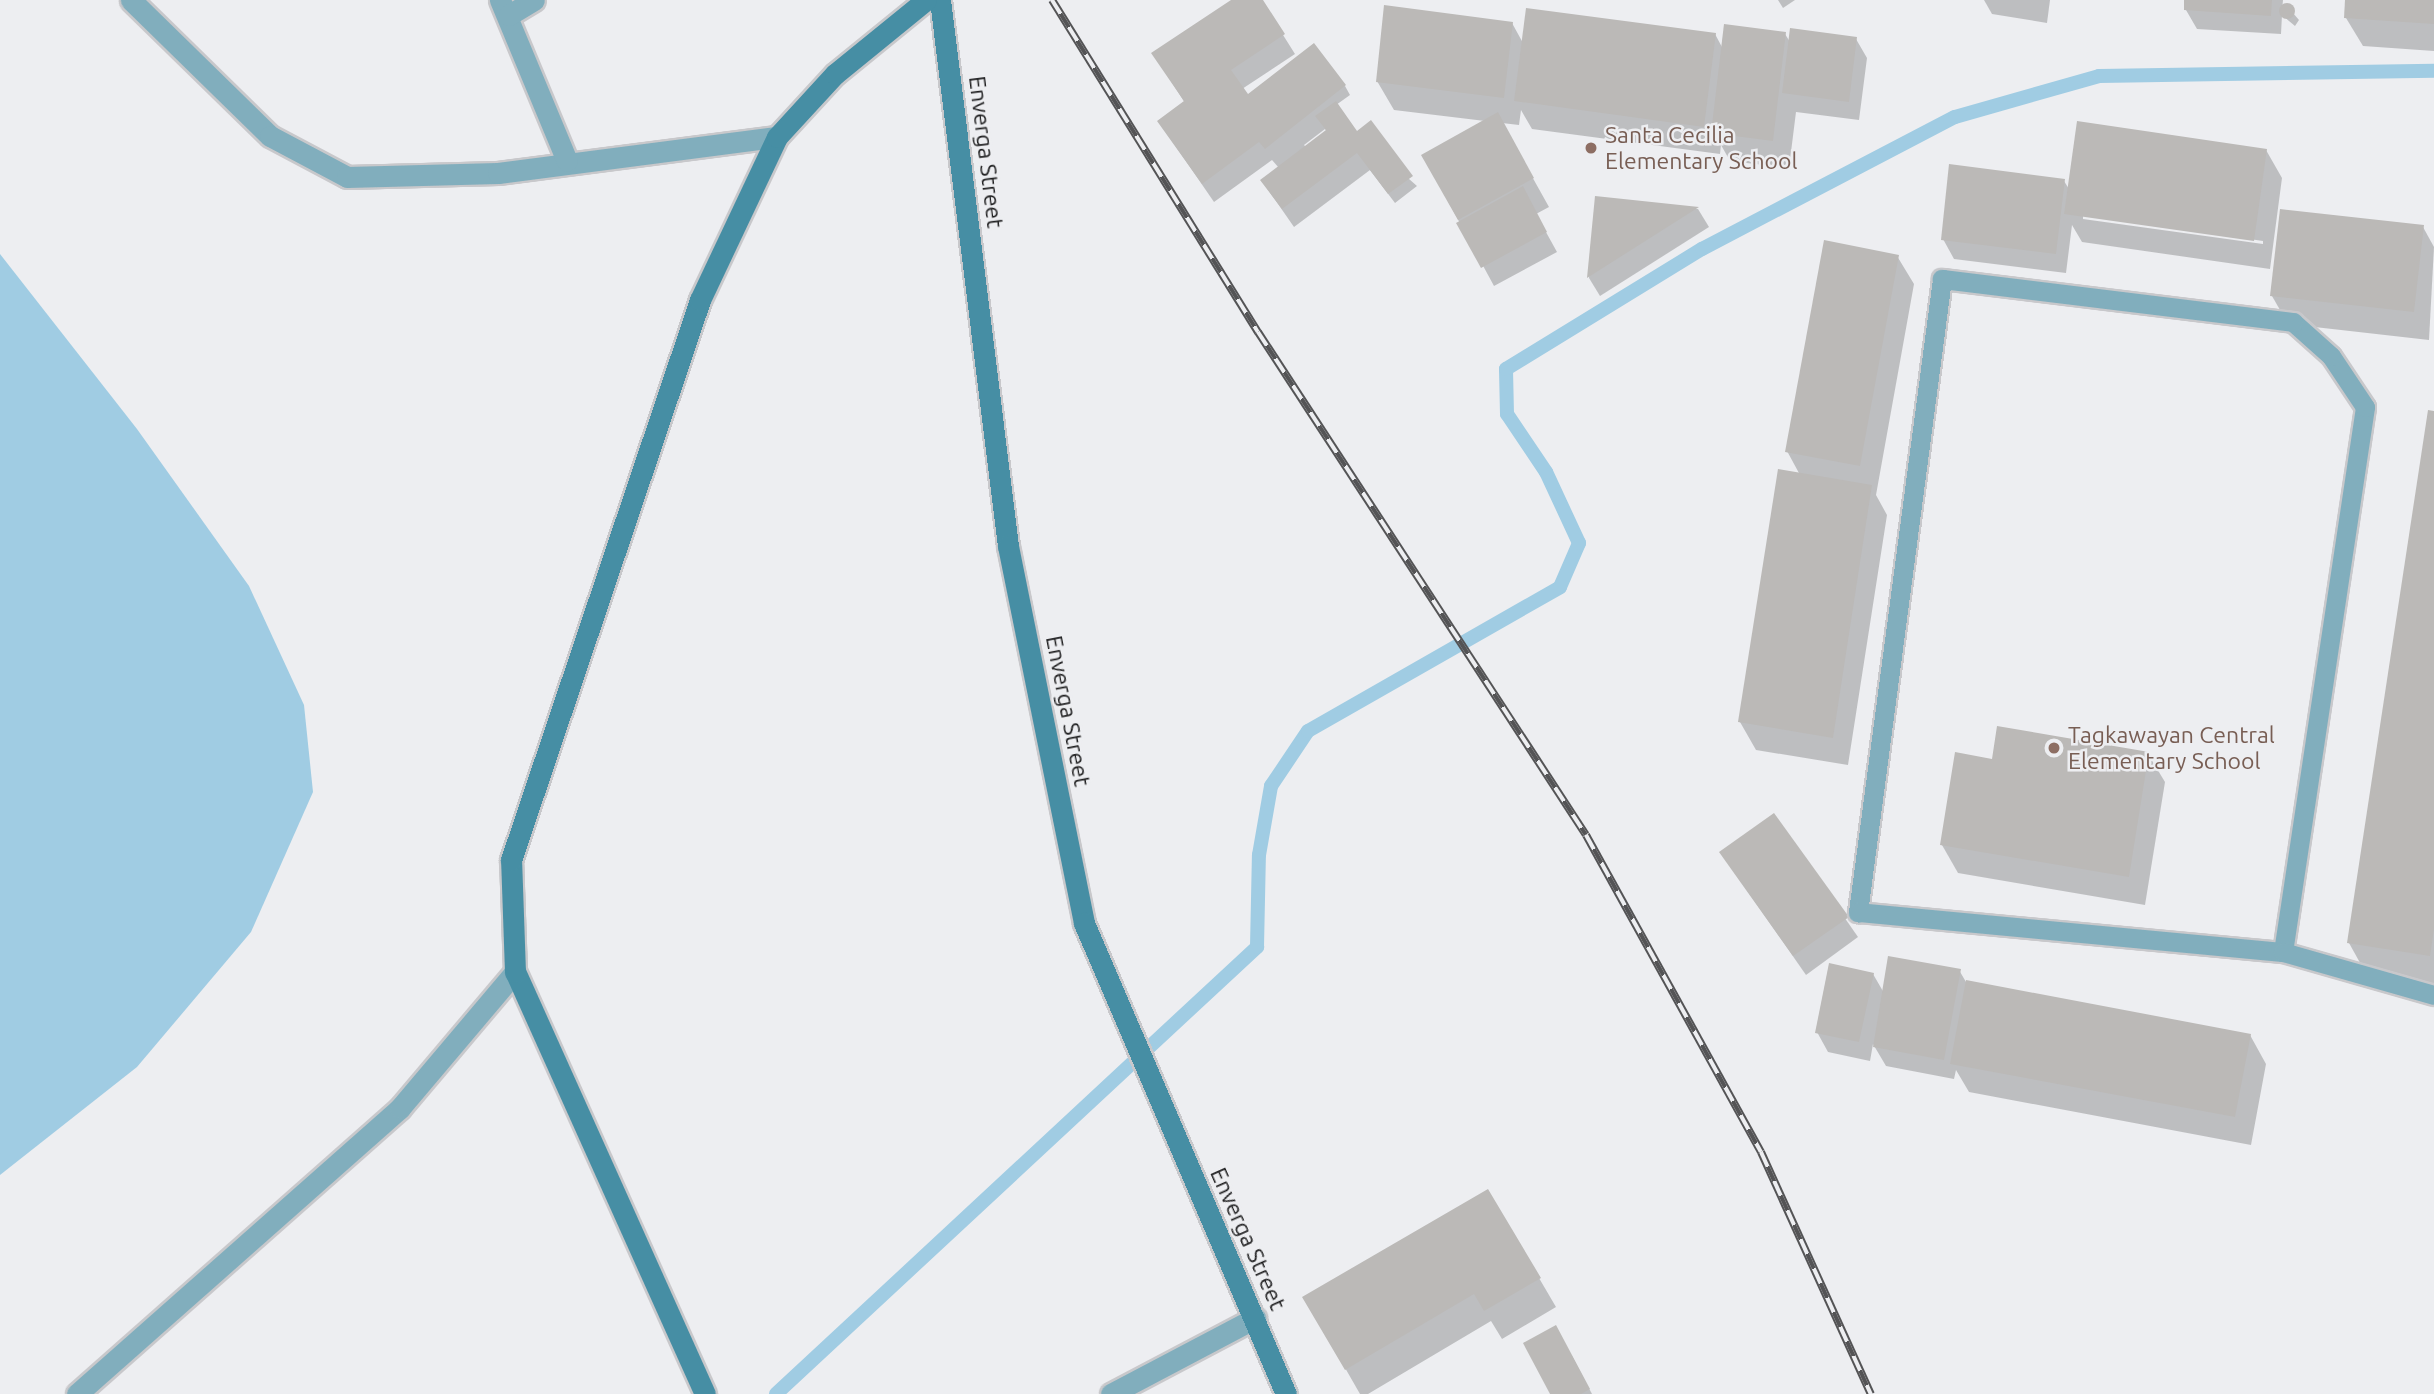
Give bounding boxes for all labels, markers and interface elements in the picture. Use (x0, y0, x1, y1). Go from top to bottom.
street label: Enverga Street (963, 74, 1009, 230)
place label: Santa Cecilia Elementary School (1605, 121, 1798, 175)
marker: Santa Cecilia Elementary School (1583, 140, 1599, 156)
street label: Enverga Street (1040, 633, 1096, 789)
place label: Tagkawayan Central Elementary School (2068, 721, 2275, 775)
marker: Tagkawayan Central Elementary School (2046, 740, 2062, 756)
street label: Enverga Street (1204, 1163, 1292, 1315)

